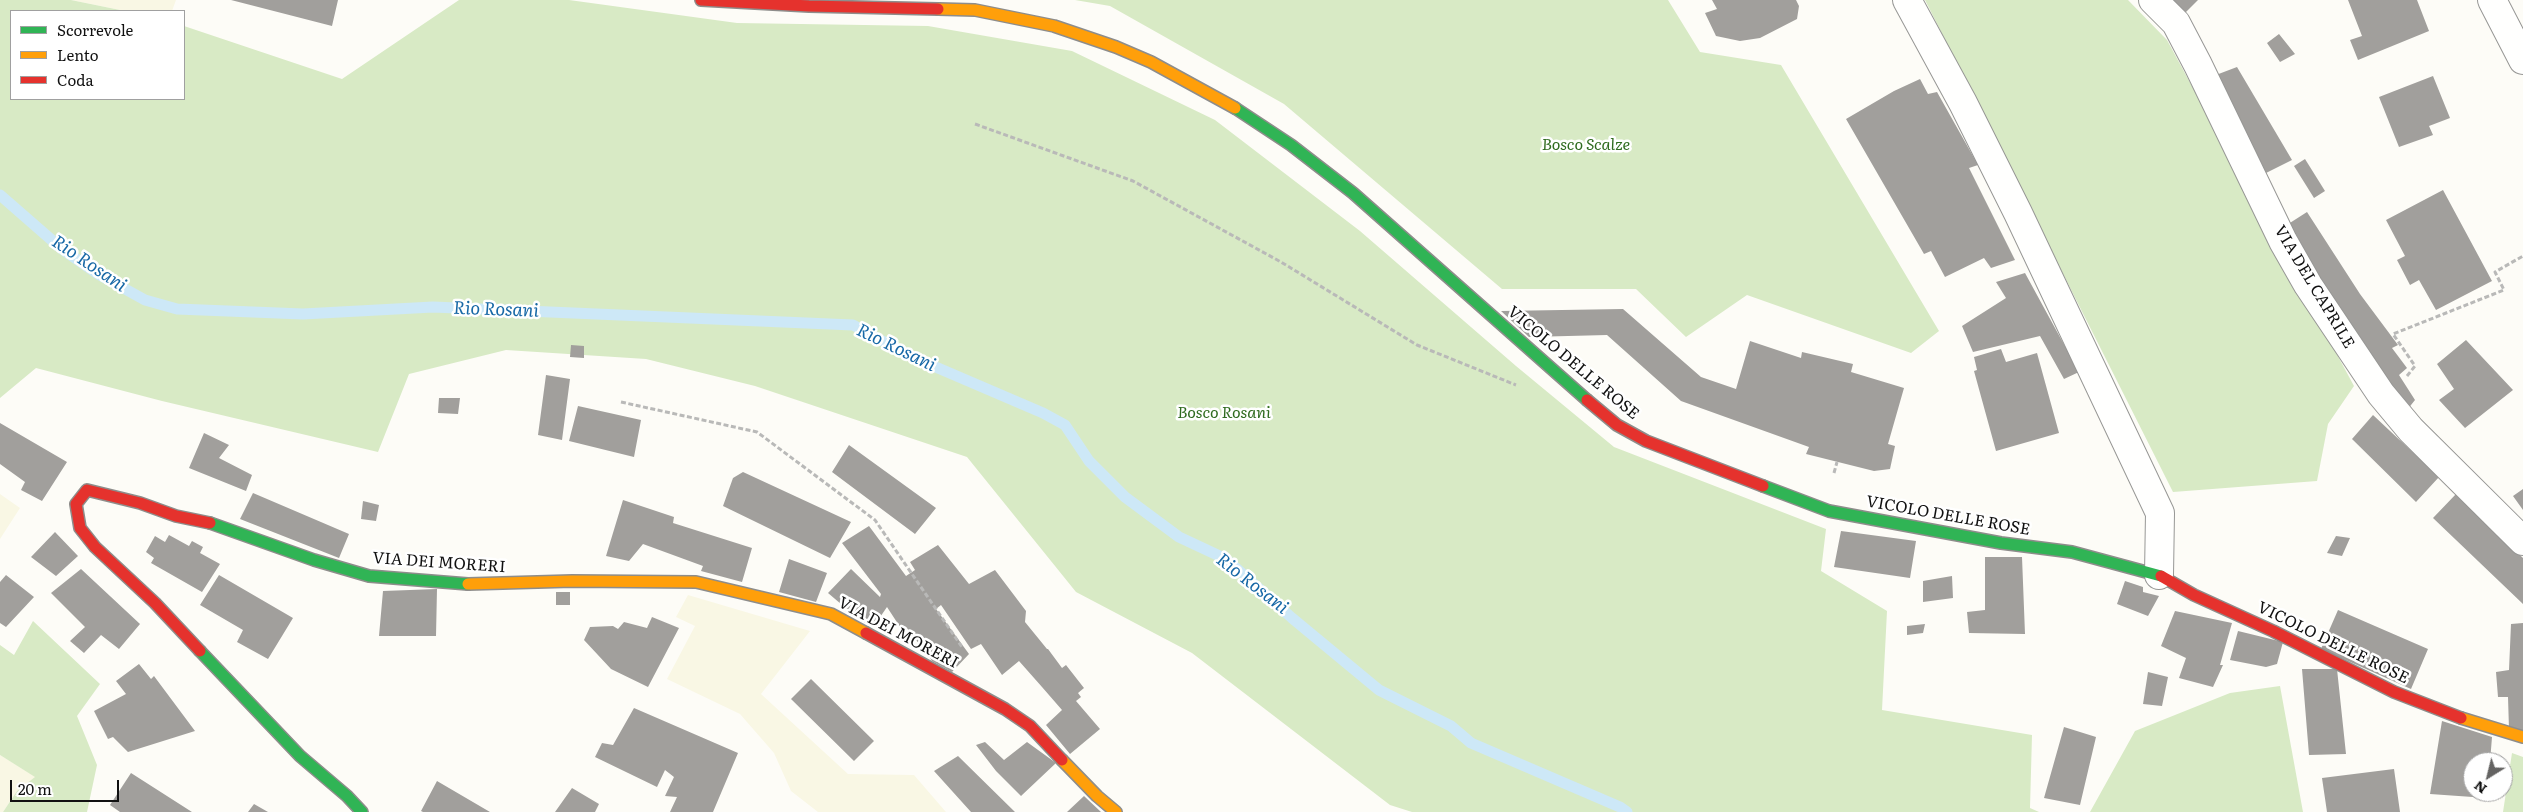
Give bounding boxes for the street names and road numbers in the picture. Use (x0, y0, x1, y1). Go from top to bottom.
street label: VIA DEL CAPRILE (2270, 222, 2358, 352)
street label: VICOLO DELLE ROSE (1503, 302, 1643, 424)
street label: VICOLO DELLE ROSE (1865, 492, 2031, 540)
street label: VIA DEI MORERI (372, 549, 506, 577)
street label: VIA DEI MORERI (835, 593, 961, 673)
street label: VICOLO DELLE ROSE (2254, 598, 2412, 688)

